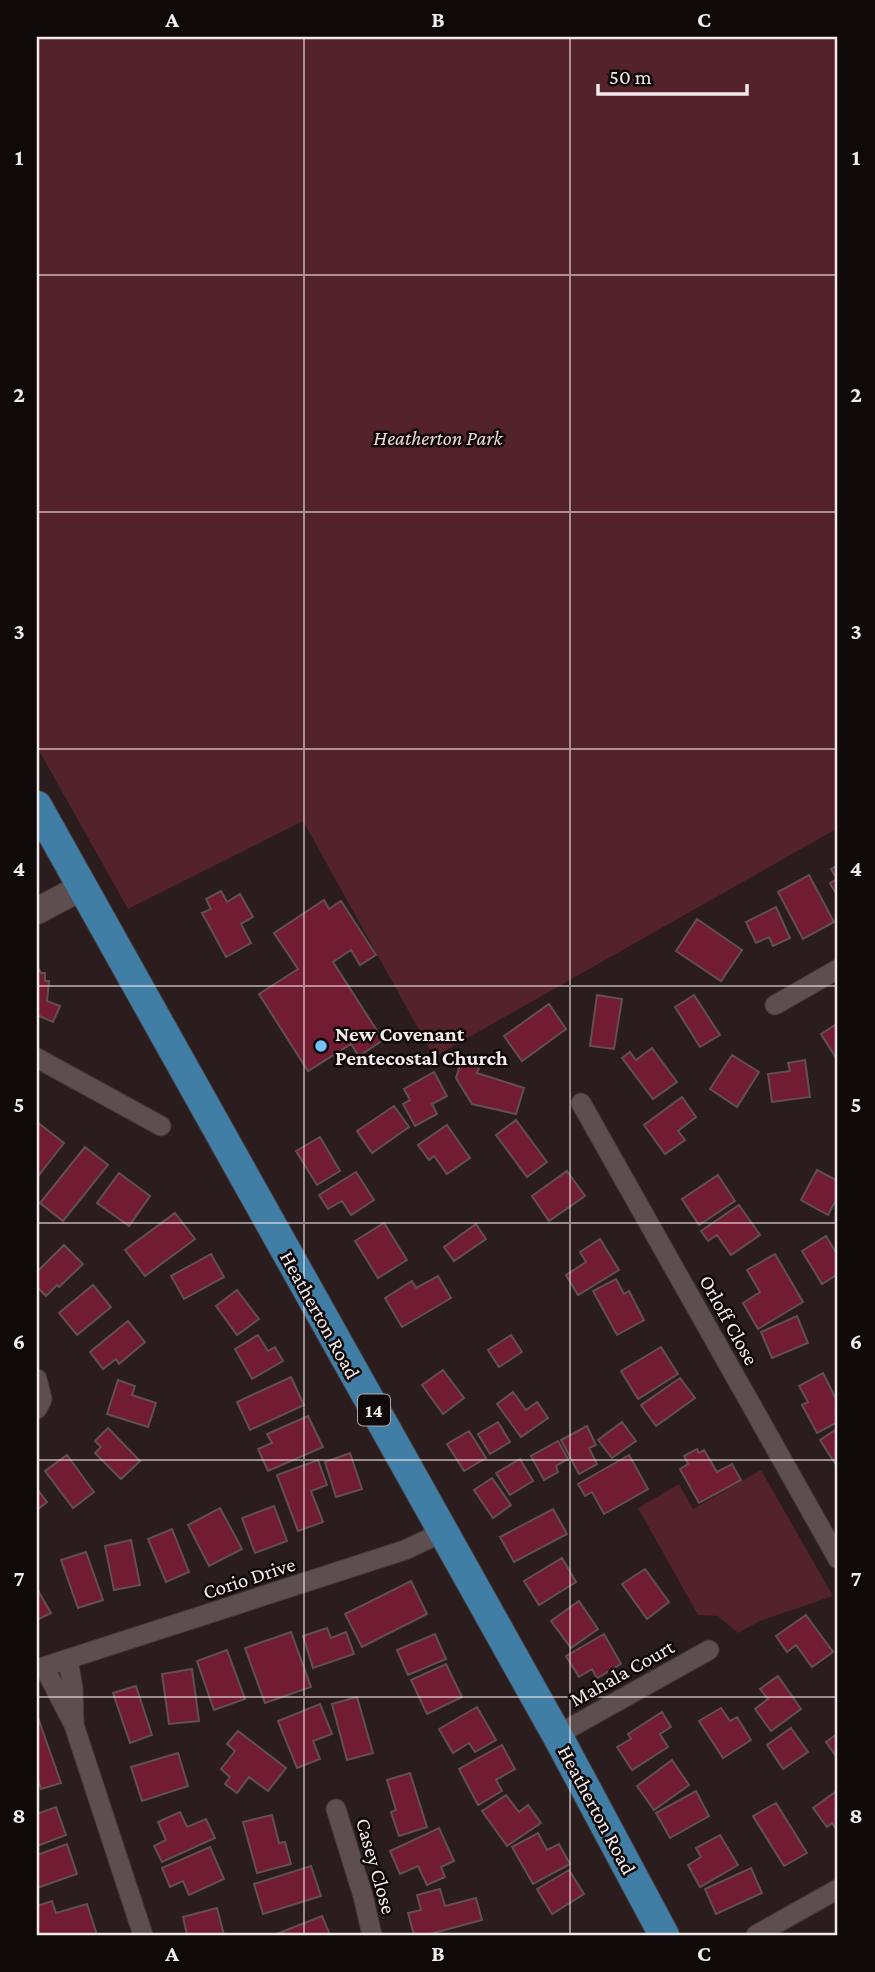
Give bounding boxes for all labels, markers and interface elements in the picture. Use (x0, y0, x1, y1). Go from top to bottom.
text: A (164, 6, 179, 32)
text: B (431, 6, 445, 32)
text: C (697, 6, 711, 32)
scale bar (598, 52, 747, 96)
text: 50 m (609, 65, 652, 89)
text: 1 (15, 144, 24, 170)
text: 1 (852, 144, 861, 170)
text: 2 (13, 381, 25, 407)
text: 2 (850, 381, 862, 407)
park label: Heatherton Park (373, 426, 503, 450)
text: 3 (13, 618, 25, 644)
text: 3 (850, 618, 862, 644)
text: 4 (13, 855, 25, 881)
text: 4 (850, 855, 862, 881)
place label: New Covenant Pentecostal Church (335, 1022, 508, 1070)
marker: New Covenant Pentecostal Church (313, 1038, 329, 1054)
text: 5 (13, 1091, 25, 1117)
text: 5 (850, 1091, 862, 1117)
street label: Heatherton Road (275, 1247, 365, 1383)
street label: Orloff Close (694, 1271, 764, 1369)
text: 6 (13, 1328, 25, 1354)
text: 6 (850, 1328, 862, 1354)
road number: 14 (358, 1394, 390, 1426)
street label: Corio Drive (200, 1552, 298, 1604)
text: 7 (13, 1565, 25, 1591)
text: 7 (850, 1565, 862, 1591)
street label: Mahala Court (566, 1634, 679, 1712)
street label: Heatherton Road (553, 1741, 641, 1879)
text: 8 (12, 1802, 26, 1828)
text: 8 (849, 1802, 863, 1828)
street label: Casey Close (351, 1815, 401, 1917)
text: A (164, 1940, 179, 1966)
text: B (431, 1940, 445, 1966)
text: C (697, 1940, 711, 1966)

